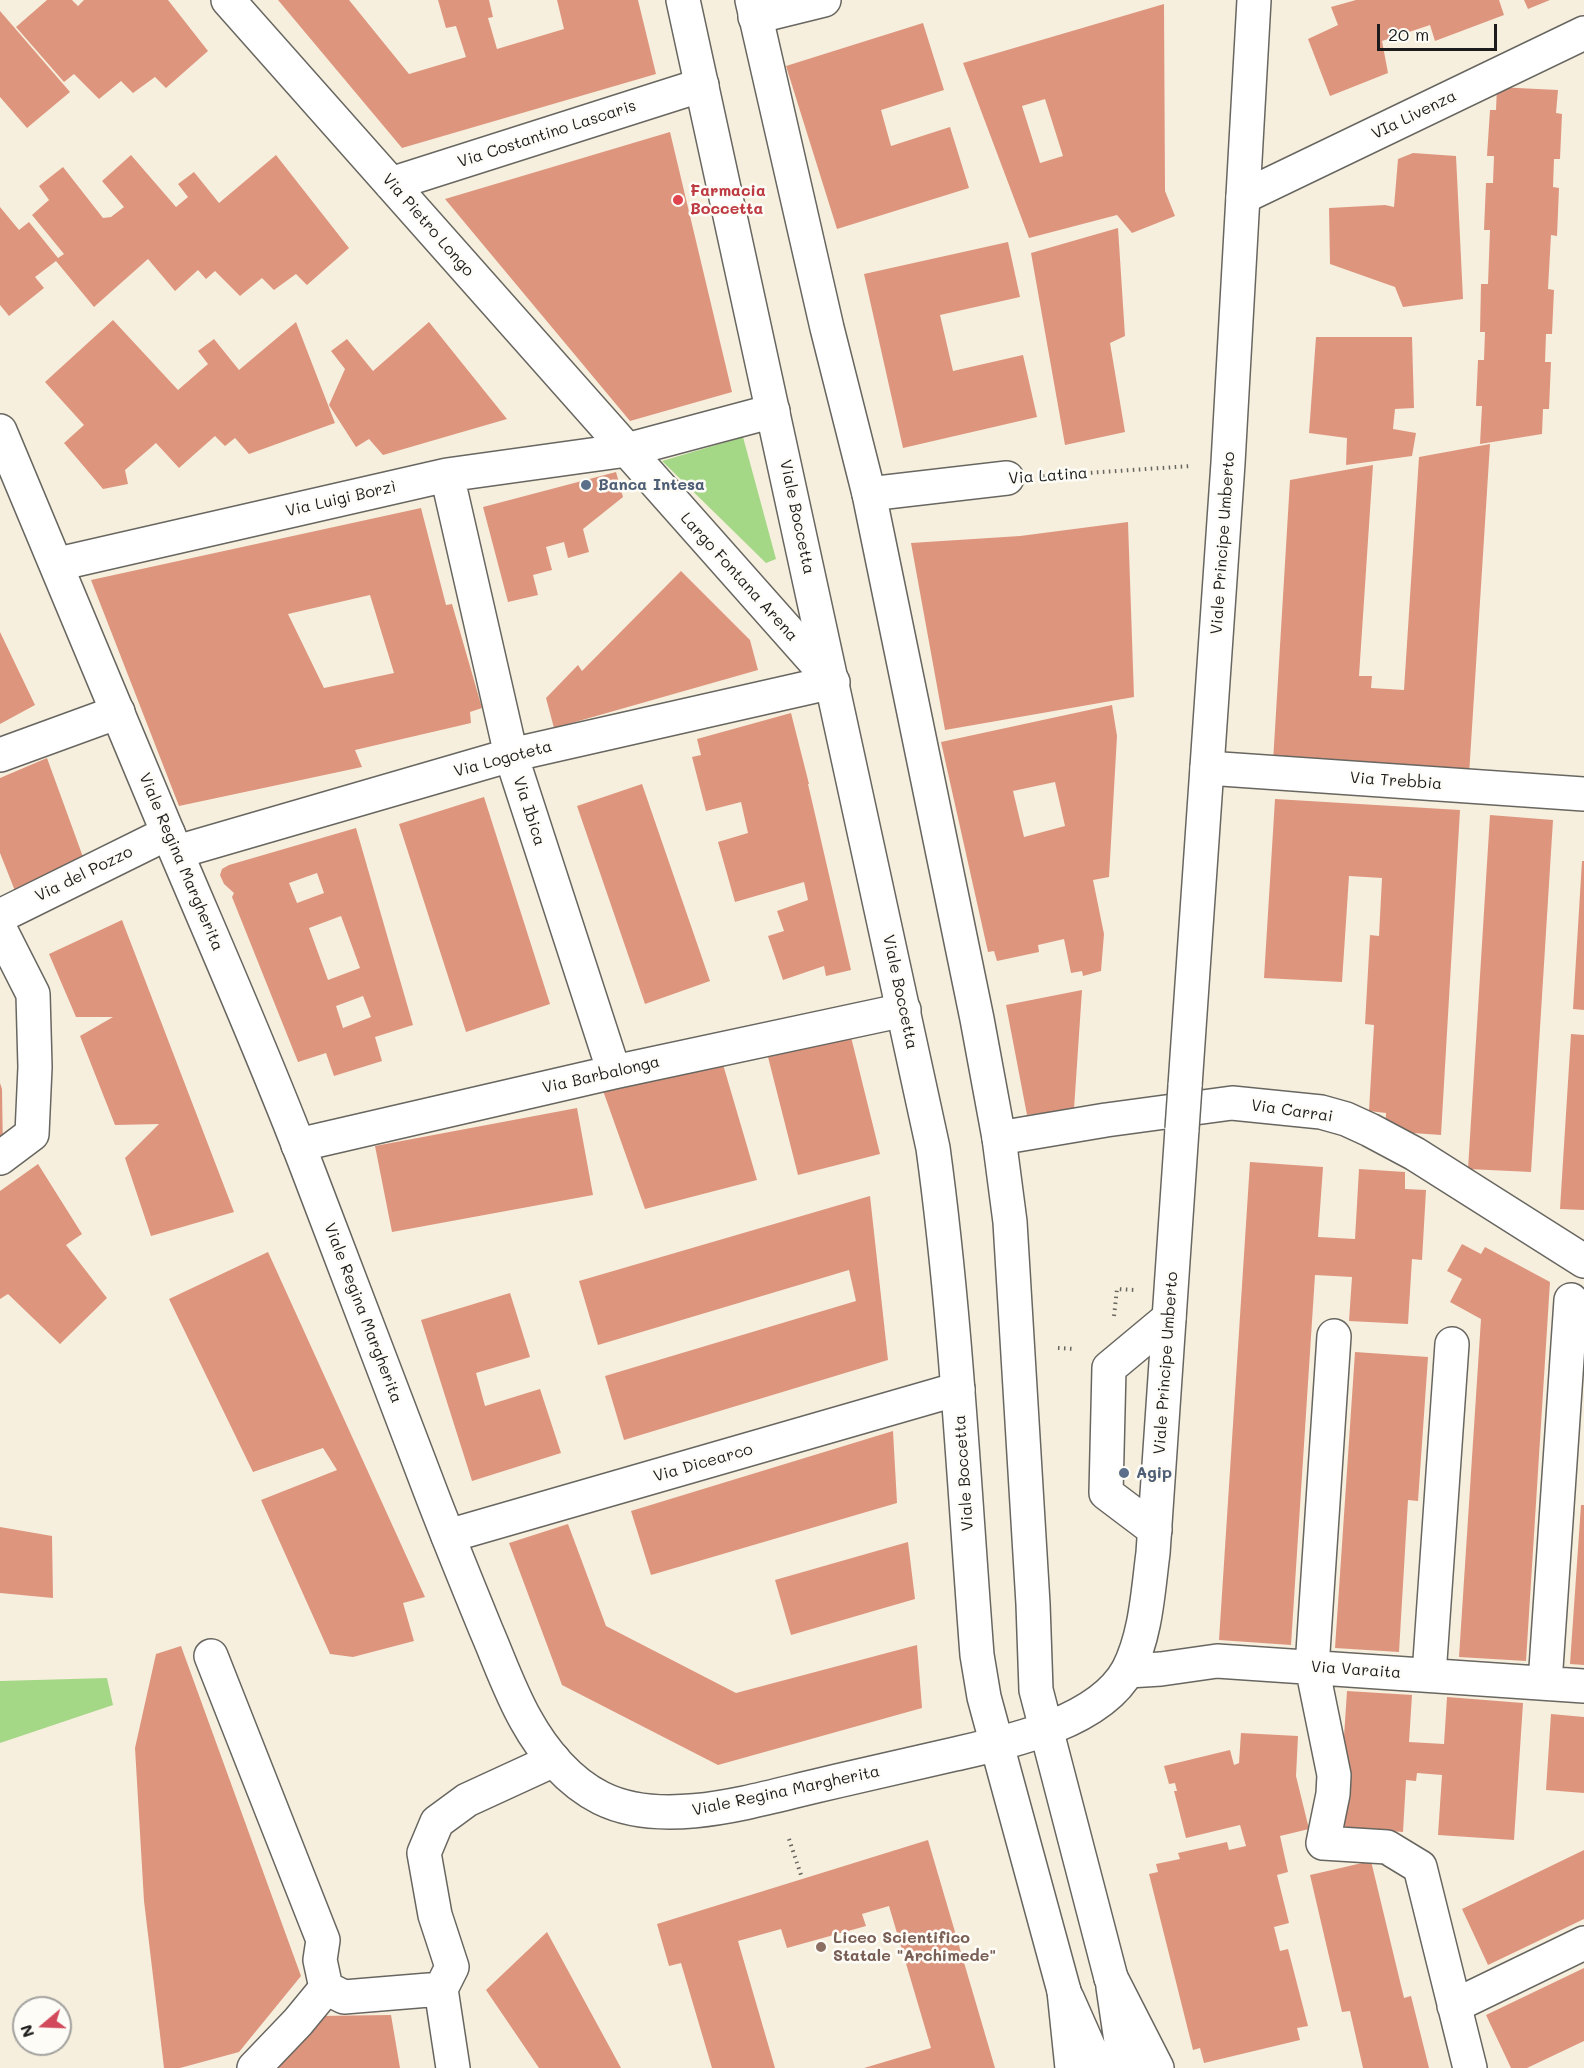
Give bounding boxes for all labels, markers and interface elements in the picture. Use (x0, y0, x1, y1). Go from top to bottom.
scale bar (1380, 12, 1500, 50)
text: 20 m (1388, 22, 1429, 46)
street label: VIa Livenza (1369, 86, 1459, 144)
street label: Via Costantino Lascaris (455, 96, 639, 172)
street label: Via Pietro Longo (378, 170, 478, 280)
place label: Farmacia Boccetta (690, 181, 766, 219)
marker: Farmacia Boccetta (671, 193, 685, 207)
street label: Viale Principe Umberto (1207, 451, 1239, 635)
street label: Viale Boccetta (776, 458, 818, 576)
street label: Via Latina (1008, 464, 1088, 488)
place label: Banca Intesa (598, 475, 705, 495)
street label: Via Luigi Borzì (284, 477, 398, 521)
marker: Banca Intesa (579, 478, 593, 492)
street label: Largo Fontana Arena (676, 509, 802, 645)
street label: Via Logoteta (452, 737, 554, 781)
street label: Via Trebbia (1349, 768, 1443, 794)
street label: Viale Regina Margherita (135, 770, 227, 954)
street label: Via Ibica (509, 774, 549, 848)
street label: Via del Pozzo (32, 842, 136, 906)
street label: Viale Boccetta (879, 933, 921, 1051)
street label: Via Barbalonga (540, 1052, 662, 1098)
street label: Via Carrai (1250, 1096, 1334, 1126)
street label: Viale Regina Margherita (320, 1220, 406, 1406)
street label: Viale Principe Umberto (1150, 1271, 1182, 1455)
street label: Viale Boccetta (950, 1414, 978, 1532)
street label: Via Dicearco (651, 1440, 755, 1486)
place label: Agip (1136, 1463, 1172, 1483)
marker: Agip (1117, 1466, 1131, 1480)
street label: Via Varaita (1310, 1657, 1402, 1683)
street label: Viale Regina Margherita (690, 1762, 882, 1820)
place label: Liceo Scientifico Statale "Archimede" (833, 1928, 996, 1966)
marker: Liceo Scientifico Statale "Archimede" (814, 1940, 828, 1954)
north arrow (12, 1996, 72, 2056)
text: N (14, 2022, 38, 2041)

